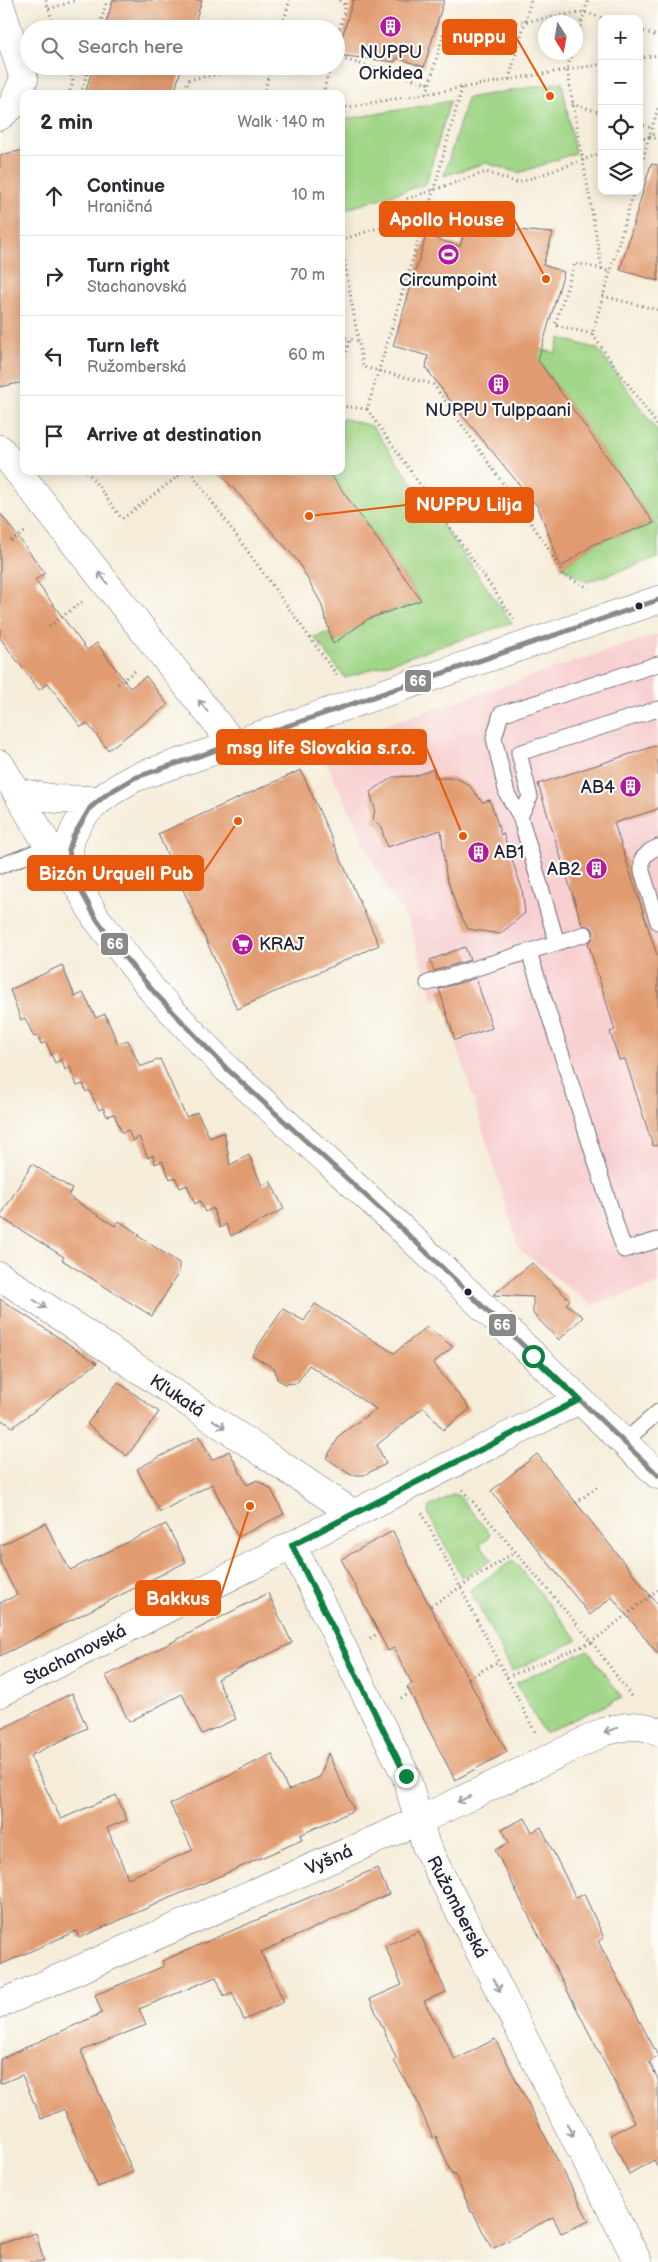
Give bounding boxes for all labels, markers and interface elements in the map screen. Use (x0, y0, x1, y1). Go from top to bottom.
building icon: NUPPU Orkidea (379, 15, 403, 39)
north arrow (538, 15, 583, 60)
map controls (598, 15, 643, 195)
button: + (598, 15, 643, 60)
search box (20, 20, 345, 75)
callout: nuppu (443, 20, 516, 54)
text: nuppu (452, 26, 506, 49)
icon: search (38, 34, 66, 62)
text: Search here (78, 36, 183, 59)
place label: NUPPU Orkidea (359, 42, 423, 84)
button: − (598, 60, 643, 105)
button: locate (598, 105, 643, 150)
text: 2 min (40, 110, 93, 135)
text: Walk · 140 m (238, 113, 325, 132)
button: layers (598, 150, 643, 195)
text: Continue (87, 175, 165, 198)
icon: ahead (40, 182, 68, 210)
text: 10 m (292, 186, 325, 205)
text: Hraničná (87, 198, 153, 217)
callout: Apollo House (380, 202, 514, 236)
text: Apollo House (389, 209, 504, 232)
sports icon: Circumpoint (436, 243, 460, 267)
text: Turn right (87, 255, 170, 278)
icon: right (40, 262, 68, 290)
text: 70 m (290, 266, 325, 285)
place label: Circumpoint (399, 270, 498, 291)
text: Stachanovská (87, 278, 187, 297)
text: Turn left (87, 335, 159, 358)
icon: left (40, 342, 68, 370)
text: 60 m (288, 346, 325, 365)
text: Ružomberská (87, 358, 186, 377)
building icon: NUPPU Tulppaani (486, 373, 510, 397)
place label: NUPPU Tulppaani (425, 400, 571, 421)
icon: arrive (40, 422, 68, 450)
text: Arrive at destination (87, 424, 262, 447)
callout: NUPPU Lilja (406, 488, 533, 522)
text: NUPPU Lilja (416, 494, 522, 517)
one-way arrow (97, 572, 108, 585)
unlabelled marker (634, 601, 644, 611)
line badge: 66 (404, 669, 432, 693)
text: 66 (410, 673, 426, 690)
one-way arrow (198, 699, 208, 713)
callout: msg life Slovakia s.r.o. (217, 730, 426, 764)
text: msg life Slovakia s.r.o. (226, 737, 416, 760)
building icon: AB4 (619, 775, 643, 799)
place label: AB4 (581, 777, 615, 798)
building icon: AB1 (466, 840, 490, 864)
place label: AB1 (494, 842, 524, 863)
callout: Bizón Urquell Pub (28, 856, 203, 890)
building icon: AB2 (585, 857, 609, 881)
place label: AB2 (547, 859, 581, 880)
text: Bizón Urquell Pub (38, 863, 194, 886)
line badge: 66 (100, 932, 129, 956)
supermarket icon: KRAJ (231, 932, 255, 956)
place label: KRAJ (259, 934, 304, 955)
text: 66 (107, 936, 123, 953)
unlabelled marker (463, 1287, 473, 1297)
one-way arrow (33, 1299, 47, 1309)
line badge: 66 (488, 1313, 517, 1337)
text: 66 (494, 1317, 510, 1334)
route start (522, 1345, 545, 1368)
street label: Kľukatá (146, 1370, 208, 1422)
one-way arrow (211, 1419, 225, 1429)
callout: Bakkus (136, 1581, 220, 1615)
text: Bakkus (146, 1588, 210, 1611)
street label: Stachanovská (20, 1620, 130, 1690)
one-way arrow (604, 1726, 619, 1735)
route end (395, 1765, 418, 1788)
one-way arrow (457, 1795, 472, 1804)
street label: Vyšná (302, 1840, 356, 1880)
street label: Ružomberská (422, 1852, 492, 1962)
one-way arrow (492, 1977, 502, 1992)
one-way arrow (566, 2122, 575, 2137)

